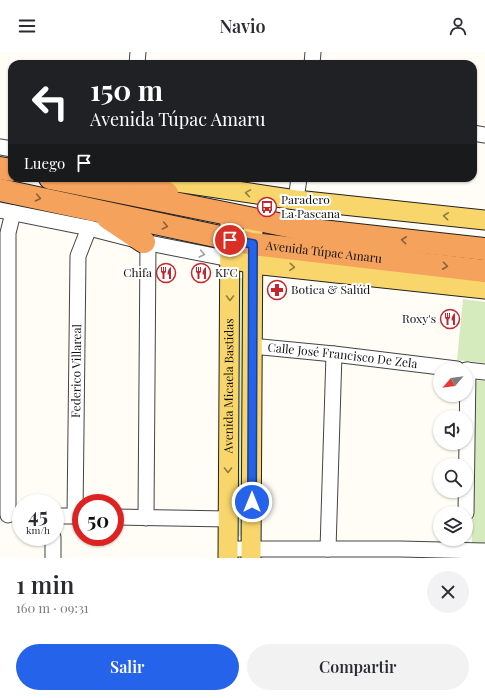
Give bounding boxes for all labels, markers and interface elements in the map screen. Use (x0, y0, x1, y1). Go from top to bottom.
text: Navio (219, 14, 266, 38)
icon: menu (16, 15, 38, 37)
icon: person (447, 15, 469, 37)
text: 150 m (90, 71, 163, 108)
icon: left (24, 76, 76, 128)
text: Avenida Túpac Amaru (90, 107, 266, 131)
icon: arrive (73, 152, 95, 174)
text: Luego (24, 153, 65, 173)
one-way arrow (245, 189, 251, 198)
place label: Paradero La Pascana (281, 191, 340, 221)
one-way arrow (35, 194, 41, 202)
bus stop icon: Paradero La Pascana (256, 196, 278, 218)
one-way arrow (443, 212, 449, 221)
one-way arrow (162, 221, 168, 230)
pin (213, 223, 247, 257)
icon: arrive (219, 229, 241, 251)
street label: Avenida Túpac Amaru (264, 236, 383, 266)
one-way arrow (401, 236, 408, 245)
one-way arrow (199, 249, 205, 257)
one-way arrow (442, 261, 448, 270)
restaurant icon: Chifa (155, 262, 177, 284)
restaurant icon: KFC (190, 262, 212, 284)
one-way arrow (289, 263, 295, 272)
place label: Chifa (123, 264, 152, 280)
place label: KFC (215, 264, 238, 280)
pharmacy icon: Botica & Salúd (266, 279, 288, 301)
place label: Botica & Salúd (291, 281, 370, 297)
one-way arrow (225, 295, 234, 301)
restaurant icon: Roxy's (439, 308, 461, 330)
place label: Roxy's (402, 310, 436, 326)
street label: Avenida Micaela Bastidas (220, 318, 236, 455)
street label: Federico Villareal (67, 323, 84, 418)
street label: Calle José Francisco De Zela (267, 339, 418, 371)
north arrow (433, 362, 473, 402)
map controls (433, 362, 473, 546)
button: sound (433, 410, 473, 450)
button: search (433, 458, 473, 498)
one-way arrow (224, 467, 232, 473)
position arrow (231, 481, 273, 523)
speed limit sign: 50 (72, 494, 124, 546)
text: 45 (28, 501, 48, 528)
button: layers (433, 506, 473, 546)
text: km/h (26, 523, 50, 537)
text: 1 min (16, 568, 74, 600)
button: close (427, 571, 469, 613)
text: 160 m · 09:31 (16, 599, 89, 616)
button: Salir (16, 644, 239, 690)
button: Compartir (247, 644, 469, 690)

